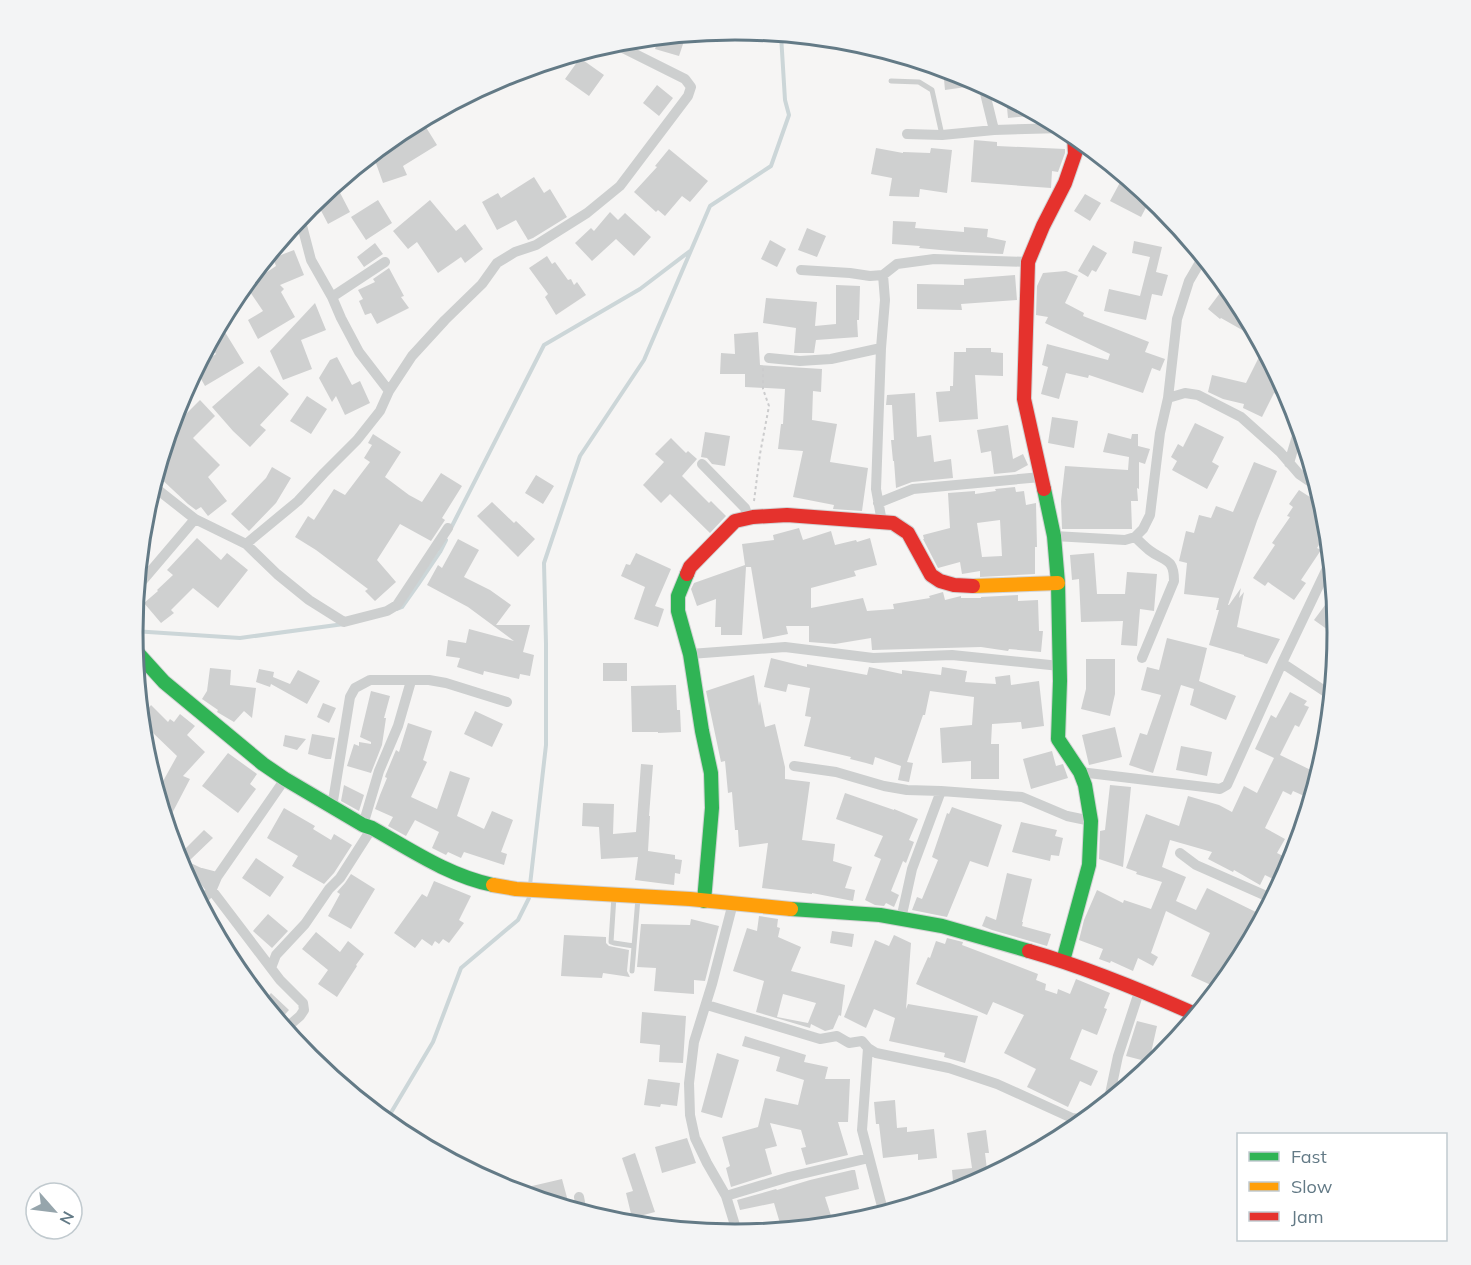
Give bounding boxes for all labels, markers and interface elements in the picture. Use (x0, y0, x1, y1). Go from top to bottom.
legend (1237, 1133, 1447, 1241)
text: Fast (1291, 1145, 1327, 1168)
text: Slow (1291, 1175, 1333, 1198)
north arrow (24, 1181, 84, 1241)
text: Jam (1291, 1205, 1324, 1228)
text: N (56, 1208, 79, 1228)

